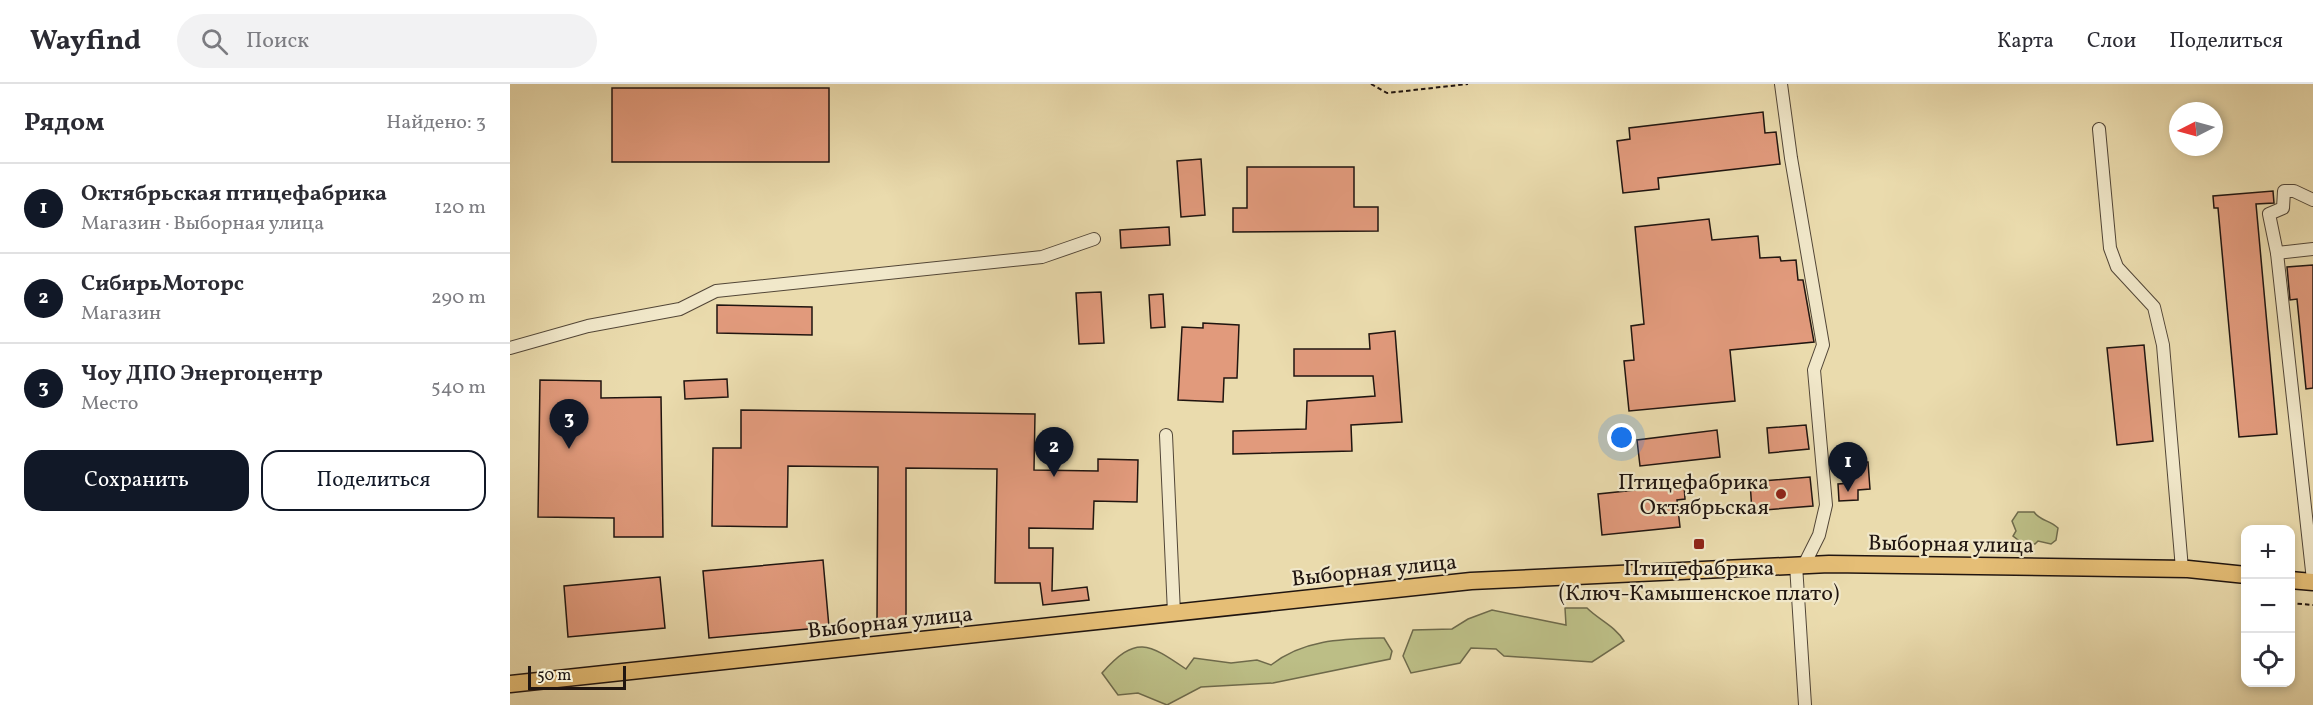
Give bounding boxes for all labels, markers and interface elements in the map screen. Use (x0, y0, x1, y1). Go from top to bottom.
search box (177, 14, 597, 68)
text: Wayfind (30, 22, 141, 61)
icon: search (198, 25, 231, 58)
text: Поиск (246, 26, 309, 57)
text: Карта (1997, 27, 2054, 56)
text: Слои (2087, 27, 2136, 56)
text: Поделиться (2169, 27, 2283, 56)
north arrow (2169, 102, 2223, 156)
text: Рядом (24, 105, 104, 141)
text: Найдено: 3 (386, 109, 486, 137)
text: Октябрьская птицефабрика (81, 179, 387, 210)
text: 1 (39, 194, 48, 222)
text: 120 m (434, 194, 486, 222)
text: Магазин · Выборная улица (81, 210, 324, 238)
text: СибирьМоторс (81, 269, 244, 300)
text: 2 (38, 284, 49, 312)
text: 290 m (431, 284, 486, 312)
text: Магазин (81, 300, 161, 328)
text: Чоу ДПО Энергоцентр (81, 359, 323, 390)
text: 3 (38, 374, 49, 402)
text: 540 m (431, 374, 486, 402)
text: Место (81, 390, 138, 418)
pin: 3 (550, 400, 588, 449)
your location (1607, 423, 1636, 452)
pin: 2 (1034, 428, 1074, 477)
pin: 1 (1828, 442, 1868, 492)
button: Сохранить (24, 450, 249, 511)
button: Поделиться (261, 450, 486, 511)
place label: Птицефабрика Октябрьская (1618, 468, 1769, 524)
marker: Птицефабрика Октябрьская (1774, 487, 1788, 501)
map controls (2241, 525, 2295, 687)
button: + (2241, 525, 2295, 579)
street label: Выборная улица (1868, 529, 2034, 562)
marker: Птицефабрика (Ключ-Камышенское плато) (1692, 537, 1706, 551)
street label: Выборная улица (1290, 547, 1458, 596)
place label: Птицефабрика (Ключ-Камышенское плато) (1559, 554, 1839, 610)
button: − (2241, 579, 2295, 633)
street label: Выборная улица (806, 599, 974, 648)
button: locate (2241, 633, 2295, 687)
scale bar (528, 663, 626, 690)
text: 50 m (537, 665, 571, 687)

